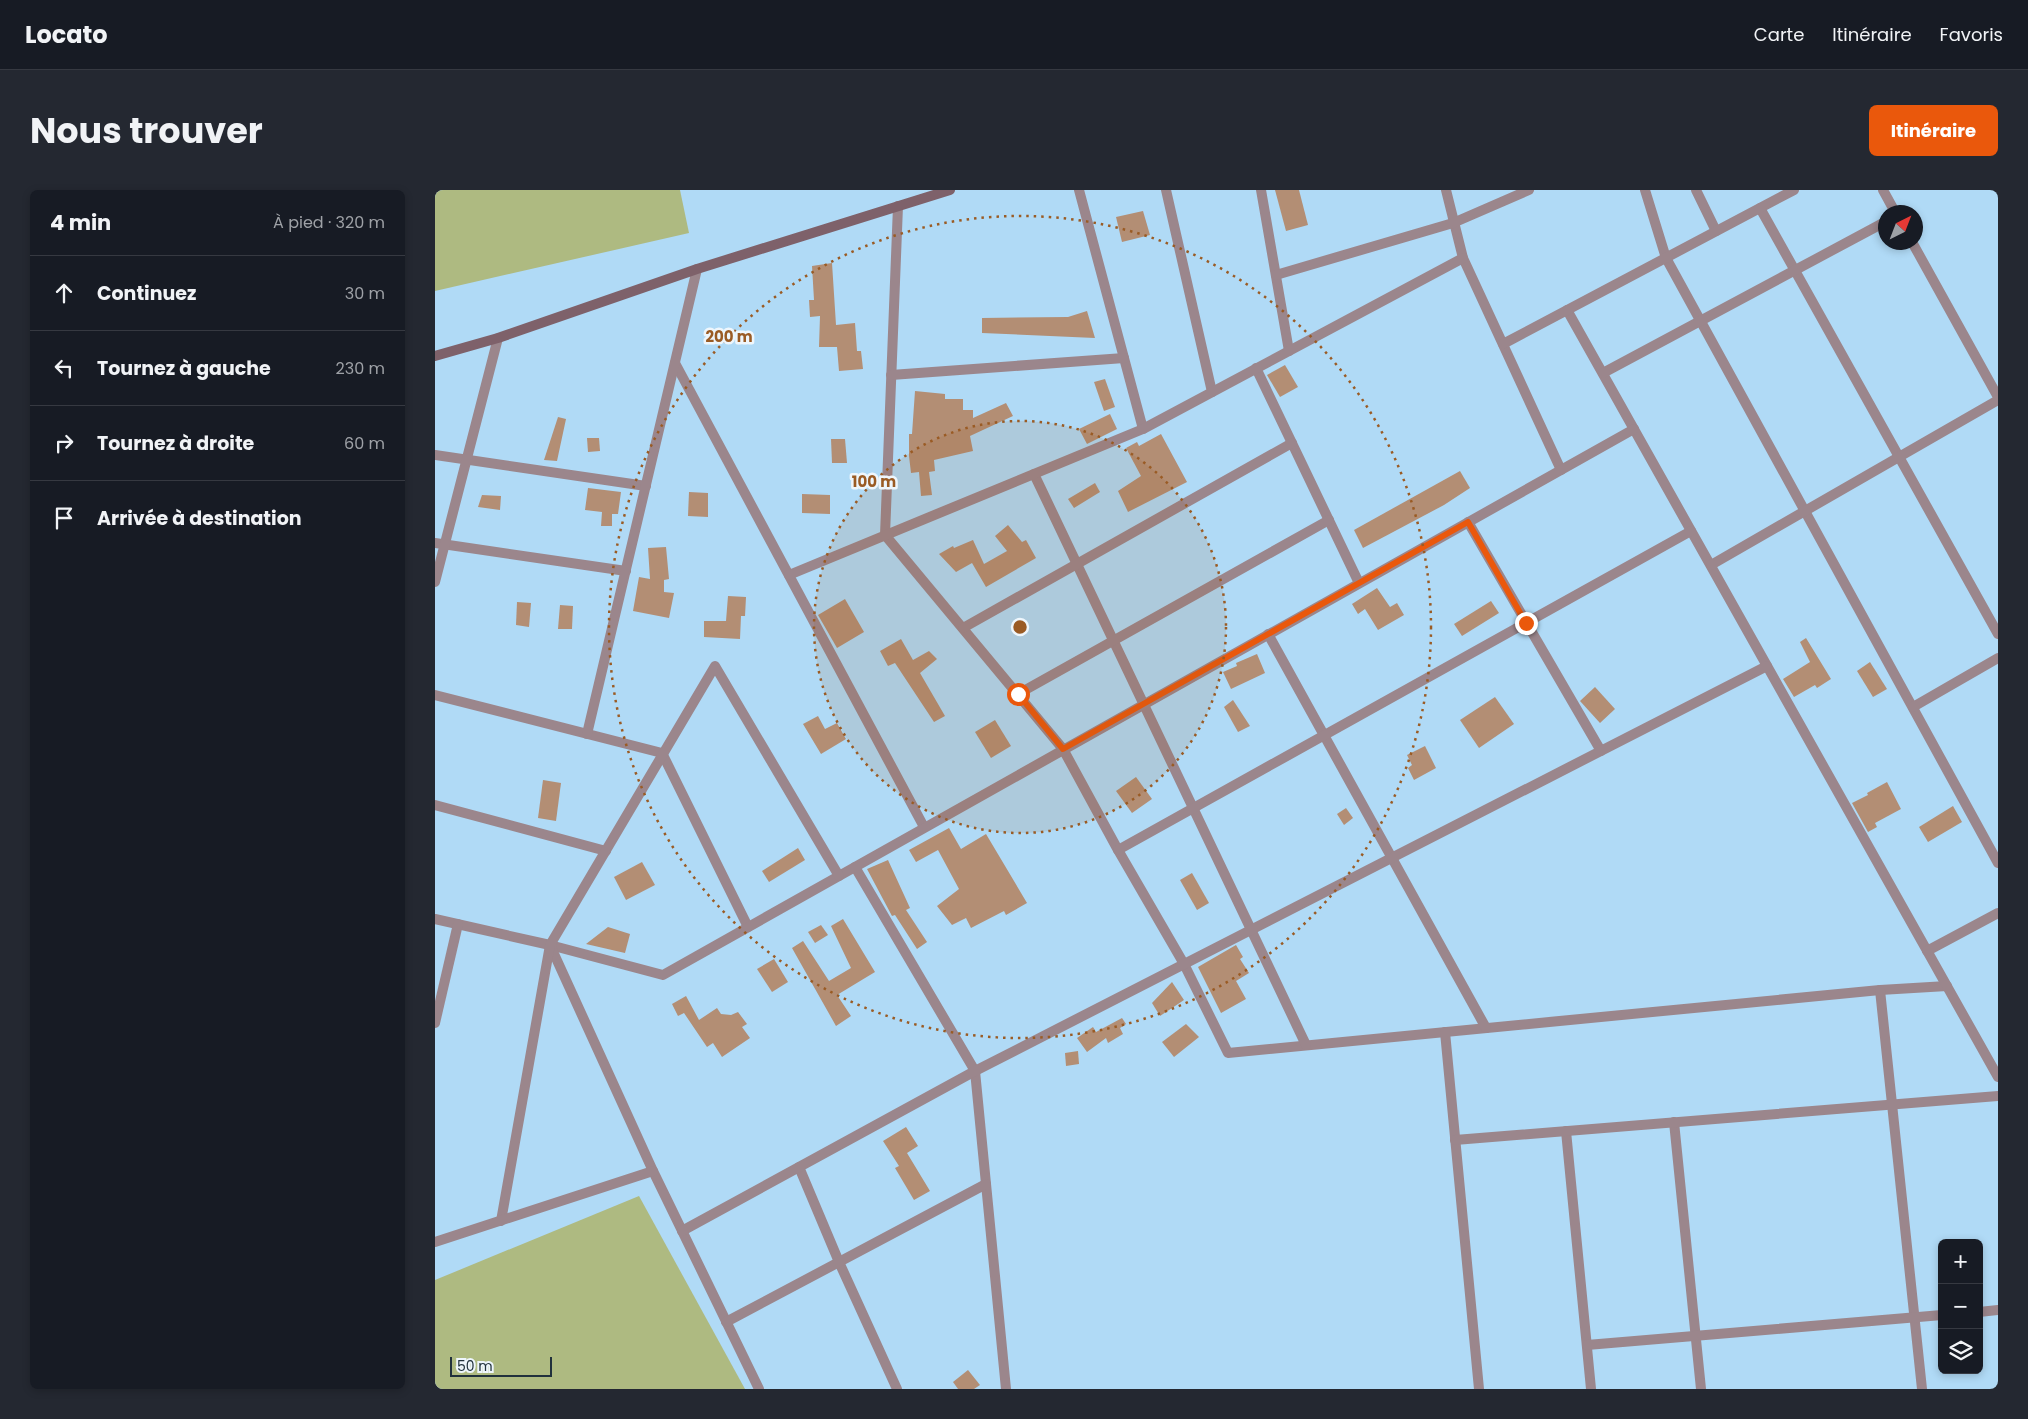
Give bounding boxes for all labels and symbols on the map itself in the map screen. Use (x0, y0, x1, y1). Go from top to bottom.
north arrow (1878, 205, 1923, 250)
text: 200 m (705, 326, 753, 347)
text: 100 m (852, 471, 896, 492)
route end (1515, 612, 1538, 635)
centre of rings (1011, 618, 1029, 636)
route start (1007, 683, 1030, 706)
scale bar (450, 1354, 553, 1377)

